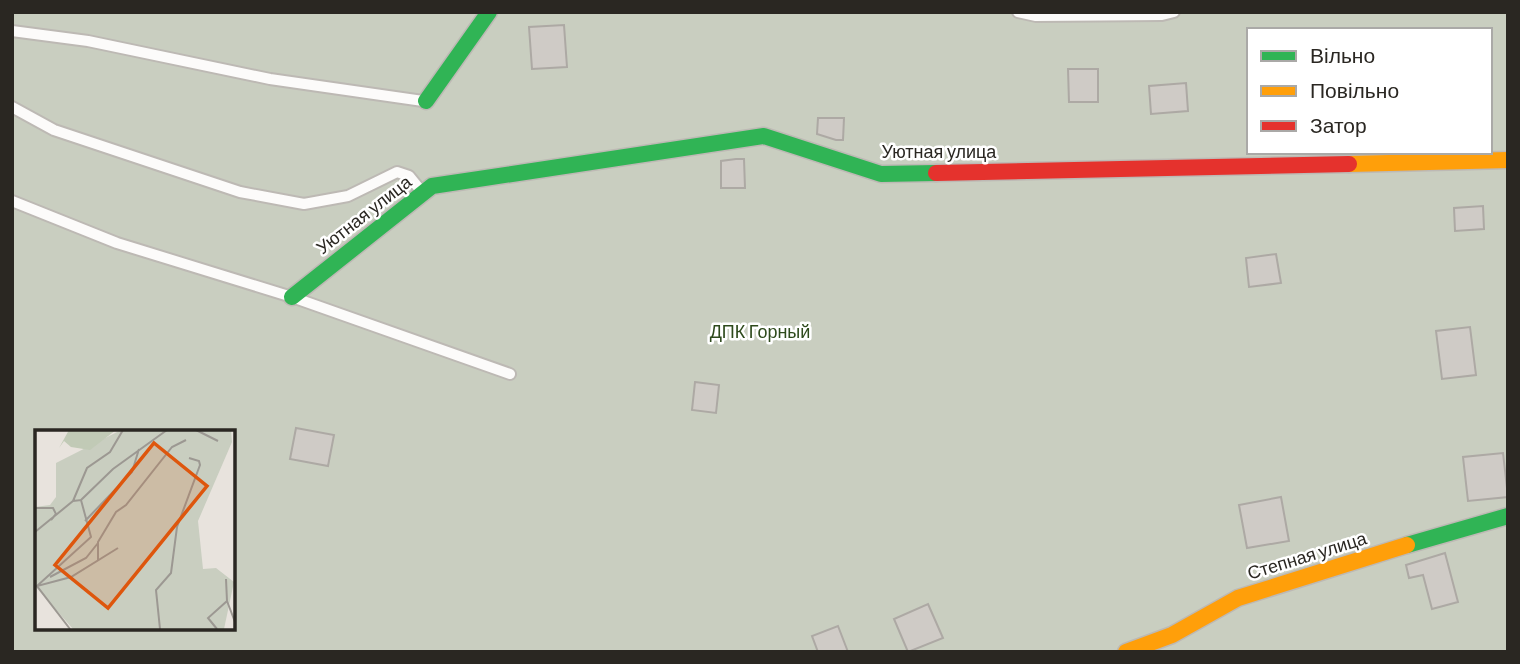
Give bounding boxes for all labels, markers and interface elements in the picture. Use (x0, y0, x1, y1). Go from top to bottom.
legend (1247, 28, 1492, 154)
text: Вільно (1310, 42, 1375, 67)
text: Повільно (1310, 77, 1399, 102)
text: Затор (1310, 112, 1367, 137)
street label: Уютная улица (882, 140, 997, 162)
street label: Уютная улица (311, 170, 416, 258)
park label: ДПК Горный (710, 320, 810, 342)
inset map (35, 430, 234, 629)
street label: Степная улица (1244, 526, 1370, 584)

